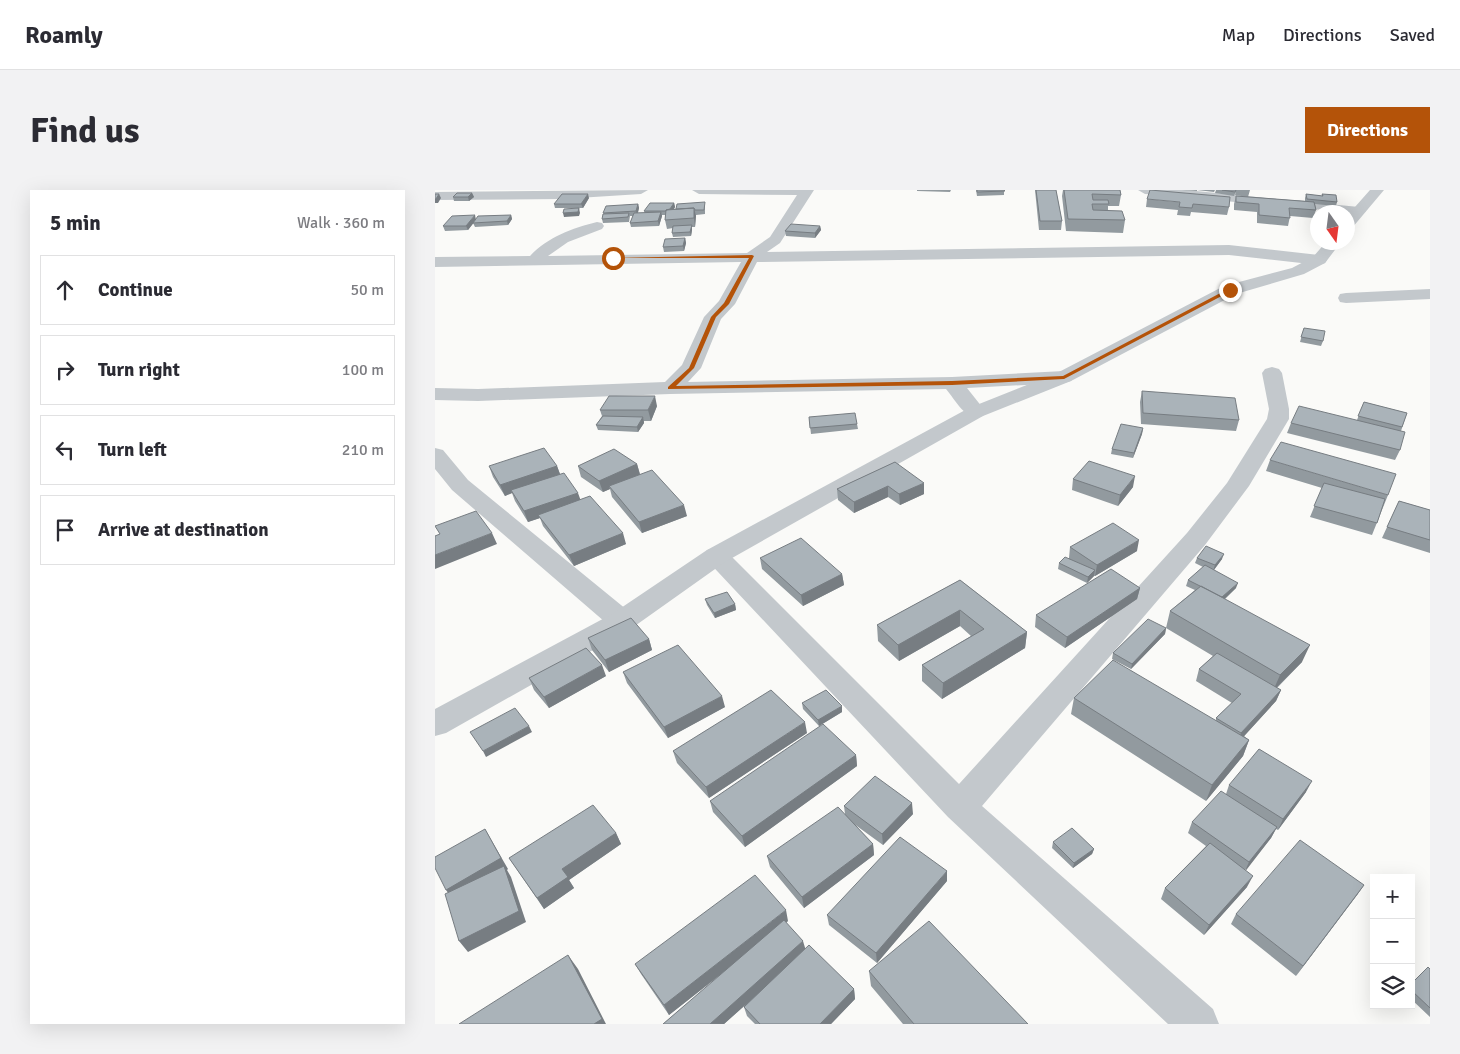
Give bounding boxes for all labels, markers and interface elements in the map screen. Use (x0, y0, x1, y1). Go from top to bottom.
text: Roamly (25, 20, 103, 50)
text: Map (1222, 24, 1255, 46)
text: Directions (1283, 24, 1362, 46)
text: Saved (1390, 24, 1435, 46)
button: Directions (1305, 107, 1430, 153)
text: Find us (30, 109, 140, 152)
north arrow (1310, 205, 1355, 250)
text: 5 min (50, 210, 101, 236)
text: Walk · 360 m (297, 213, 385, 233)
route start (602, 247, 625, 270)
icon: ahead (51, 276, 79, 304)
text: Continue (98, 278, 173, 302)
route end (1219, 279, 1242, 302)
text: 50 m (350, 280, 384, 300)
icon: right (51, 356, 79, 384)
text: Turn right (98, 358, 180, 382)
text: 100 m (342, 360, 384, 380)
icon: left (51, 436, 79, 464)
text: Turn left (98, 438, 167, 462)
text: 210 m (342, 440, 384, 460)
icon: arrive (51, 516, 79, 544)
text: Arrive at destination (98, 518, 269, 542)
map controls (1370, 874, 1415, 1009)
button: + (1370, 874, 1415, 919)
button: − (1370, 919, 1415, 964)
button: layers (1370, 964, 1415, 1009)

